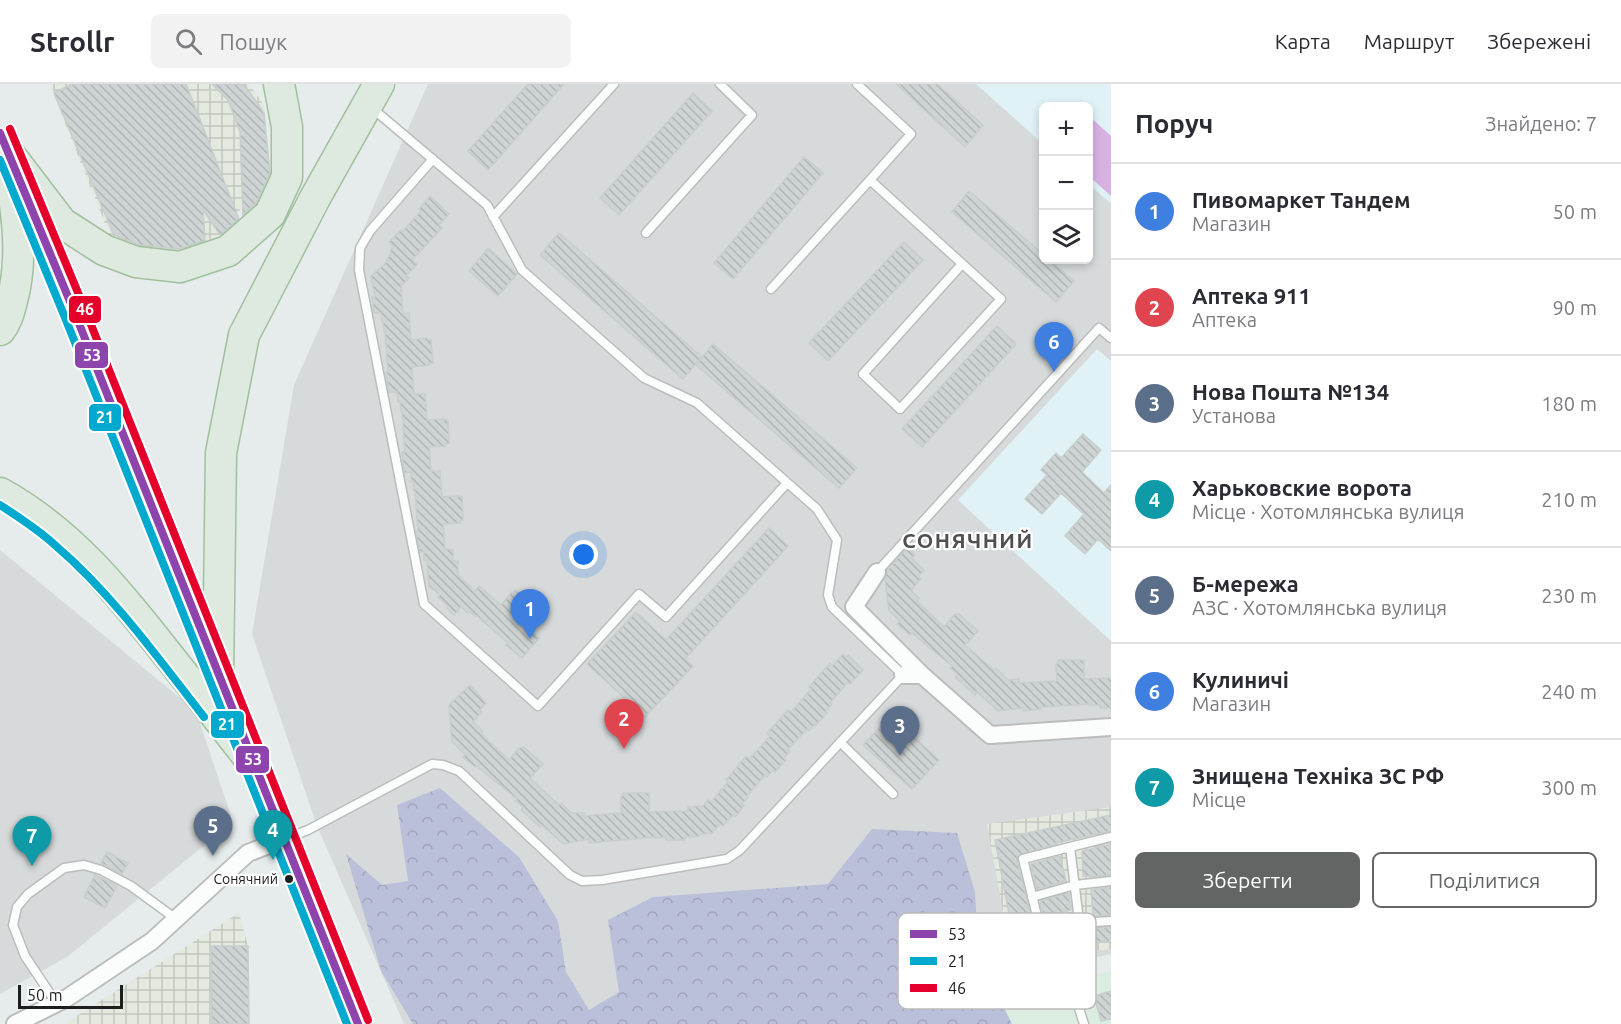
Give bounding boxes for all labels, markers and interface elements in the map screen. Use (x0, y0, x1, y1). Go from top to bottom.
search box (151, 14, 571, 68)
icon: search (172, 25, 205, 58)
text: Strollr (30, 26, 115, 57)
text: Пошук (220, 29, 287, 54)
text: Карта (1275, 29, 1331, 53)
text: Маршрут (1364, 29, 1454, 53)
text: Збережені (1487, 29, 1591, 53)
map controls (1039, 102, 1093, 264)
button: + (1039, 102, 1093, 156)
text: Поруч (1135, 109, 1213, 138)
text: Знайдено: 7 (1485, 112, 1597, 135)
button: − (1039, 156, 1093, 210)
text: Пивомаркет Тандем (1192, 187, 1411, 212)
text: 1 (1149, 200, 1160, 223)
text: 50 m (1553, 200, 1597, 223)
button: layers (1039, 210, 1093, 264)
text: Магазин (1192, 212, 1271, 235)
text: Аптека 911 (1192, 283, 1311, 308)
line badge: 46 (68, 295, 102, 324)
text: 2 (1149, 296, 1160, 319)
text: 90 m (1553, 296, 1597, 319)
text: 46 (76, 300, 94, 318)
text: Аптека (1192, 308, 1257, 331)
pin: 6 (1034, 322, 1074, 372)
line badge: 53 (74, 341, 109, 369)
text: 53 (83, 346, 101, 364)
text: Нова Пошта №134 (1192, 379, 1389, 404)
text: 3 (1149, 392, 1160, 415)
text: 180 m (1541, 392, 1597, 415)
line badge: 21 (88, 403, 122, 432)
text: Установа (1192, 404, 1276, 427)
text: 21 (96, 408, 114, 426)
text: Харьковские ворота (1192, 475, 1412, 500)
text: 4 (1149, 488, 1160, 511)
text: 210 m (1541, 488, 1597, 511)
text: Місце · Хотомлянська вулиця (1192, 500, 1464, 523)
district label: СОНЯЧНИЙ (902, 528, 1034, 552)
your location (569, 540, 598, 569)
text: Б-мережа (1192, 571, 1299, 596)
text: 5 (1149, 584, 1160, 607)
text: 230 m (1541, 584, 1597, 607)
pin: 1 (510, 590, 550, 639)
text: АЗС · Хотомлянська вулиця (1192, 596, 1447, 619)
text: Кулиничі (1192, 667, 1289, 692)
text: 6 (1149, 680, 1160, 703)
text: 240 m (1541, 680, 1597, 703)
text: Магазин (1192, 692, 1271, 715)
pin: 2 (604, 700, 644, 749)
pin: 3 (880, 706, 920, 756)
line badge: 21 (210, 710, 245, 739)
text: 21 (218, 715, 236, 733)
line badge: 53 (235, 745, 270, 774)
text: 53 (244, 750, 262, 768)
text: Знищена Техніка ЗС РФ (1192, 763, 1444, 788)
text: 7 (1149, 776, 1160, 799)
text: 300 m (1541, 776, 1597, 799)
text: Місце (1192, 788, 1246, 811)
pin: 5 (194, 806, 232, 856)
pin: 4 (254, 810, 292, 860)
pin: 7 (12, 816, 51, 866)
button: Зберегти (1135, 852, 1360, 908)
button: Поділитися (1372, 852, 1597, 908)
place label: Сонячний (213, 871, 278, 887)
marker: Сонячний (283, 873, 295, 885)
legend (898, 913, 1096, 1009)
text: 53 (948, 925, 966, 943)
text: 21 (948, 952, 966, 970)
text: 46 (948, 979, 966, 997)
scale bar (18, 982, 123, 1010)
text: 50 m (27, 986, 63, 1004)

